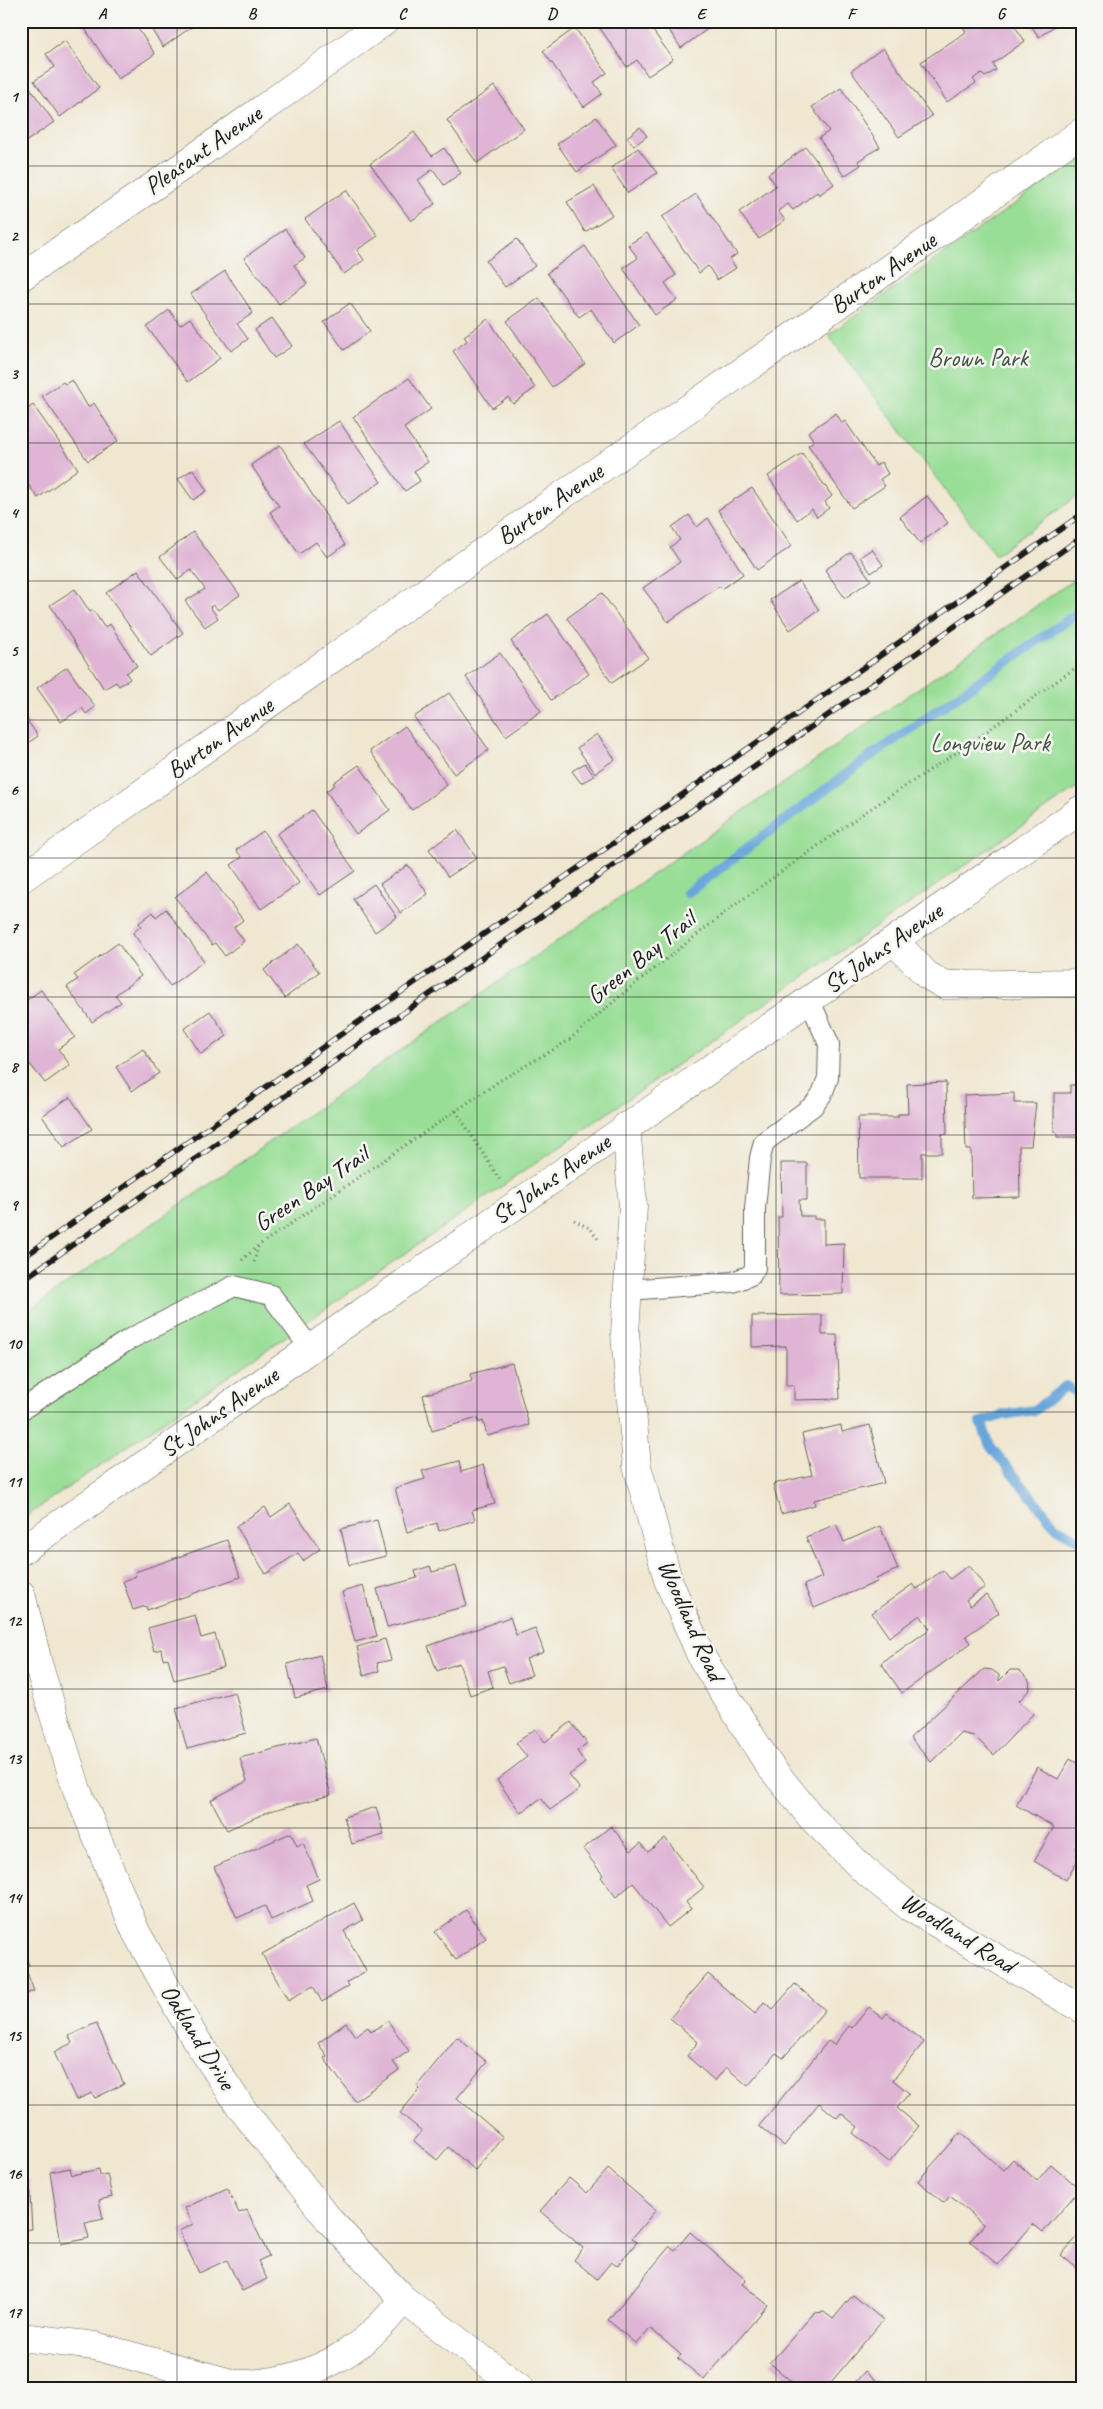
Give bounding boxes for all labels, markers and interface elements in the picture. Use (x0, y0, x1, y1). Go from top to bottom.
text: A (98, 4, 108, 24)
text: B (248, 4, 258, 24)
text: C (398, 4, 408, 24)
text: D (547, 4, 558, 24)
text: E (697, 4, 708, 24)
text: F (847, 4, 858, 24)
text: G (997, 4, 1007, 24)
text: 1 (10, 87, 19, 107)
street label: Pleasant Avenue (138, 97, 269, 202)
street label: Burton Avenue (823, 224, 944, 321)
text: 2 (10, 226, 19, 246)
park label: Brown Park (928, 342, 1030, 374)
text: 3 (10, 364, 19, 384)
street label: Burton Avenue (490, 455, 611, 552)
text: 4 (10, 503, 19, 523)
text: 5 (11, 641, 20, 661)
street label: Burton Avenue (160, 689, 281, 786)
park label: Longview Park (930, 727, 1052, 759)
text: 6 (10, 780, 19, 800)
street label: St Johns Avenue (817, 894, 950, 1001)
street label: Green Bay Trail (580, 901, 706, 1012)
text: 7 (10, 918, 19, 938)
text: 8 (10, 1057, 19, 1077)
street label: St Johns Avenue (485, 1125, 618, 1232)
street label: Green Bay Trail (248, 1136, 378, 1239)
text: 9 (10, 1195, 19, 1215)
text: 10 (7, 1334, 23, 1354)
street label: St Johns Avenue (153, 1358, 286, 1465)
text: 11 (7, 1472, 23, 1492)
street label: Woodland Road (650, 1555, 734, 1689)
text: 12 (7, 1611, 23, 1631)
text: 13 (7, 1749, 23, 1769)
street label: Woodland Road (895, 1885, 1025, 1983)
text: 14 (7, 1888, 23, 1908)
street label: Oakland Drive (153, 1978, 244, 2097)
text: 15 (7, 2026, 23, 2046)
text: 16 (7, 2164, 23, 2184)
text: 17 (7, 2303, 23, 2323)

